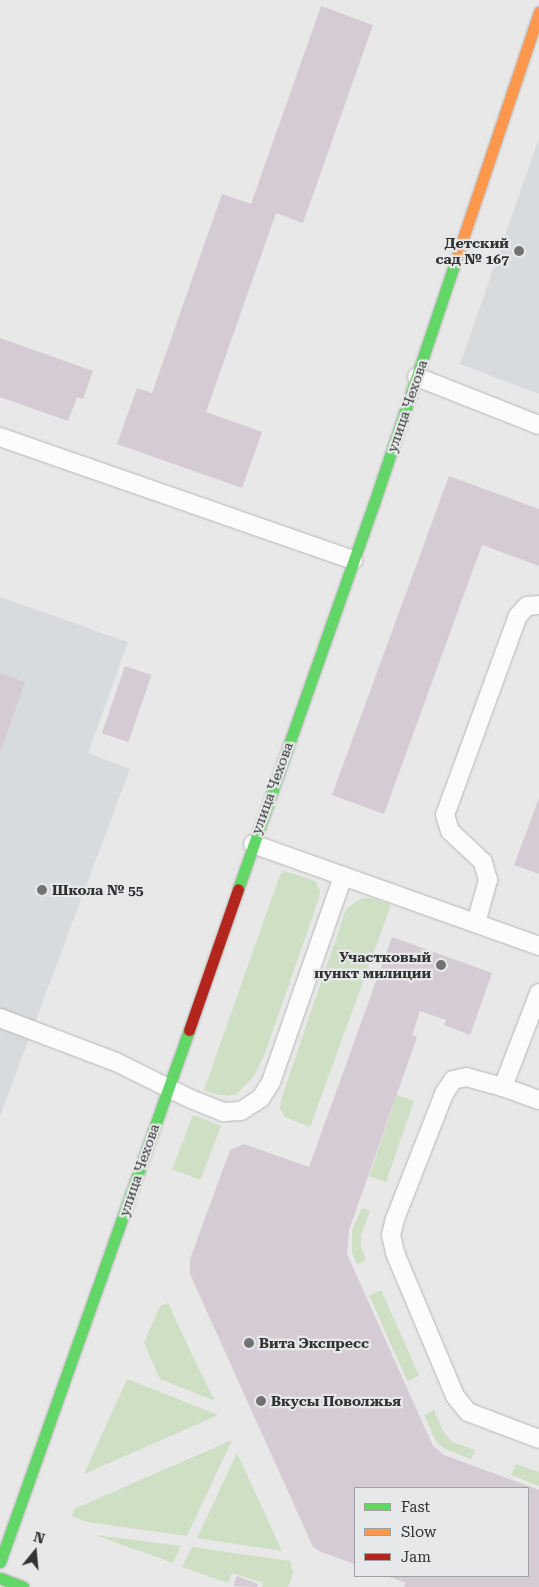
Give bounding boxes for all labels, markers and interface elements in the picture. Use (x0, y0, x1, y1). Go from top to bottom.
place label: Детский сад № 167 (435, 235, 509, 268)
marker: Детский сад № 167 (513, 245, 525, 257)
street label: улица Чехова (383, 358, 431, 454)
street label: улица Чехова (248, 740, 296, 836)
place label: Школа № 55 (52, 882, 144, 898)
marker: Школа № 55 (36, 884, 48, 896)
place label: Участковый пункт милиции (314, 949, 431, 982)
marker: Участковый пункт милиции (435, 959, 447, 971)
street label: улица Чехова (115, 1122, 163, 1218)
place label: Вита Экспресс (259, 1335, 369, 1351)
marker: Вита Экспресс (243, 1337, 255, 1349)
place label: Вкусы Поволжья (271, 1393, 401, 1409)
marker: Вкусы Поволжья (255, 1395, 267, 1407)
legend (354, 1487, 529, 1577)
text: Fast (401, 1498, 430, 1516)
text: Slow (401, 1523, 436, 1541)
north arrow (10, 1527, 60, 1577)
text: N (32, 1528, 47, 1547)
text: Jam (401, 1548, 431, 1566)

